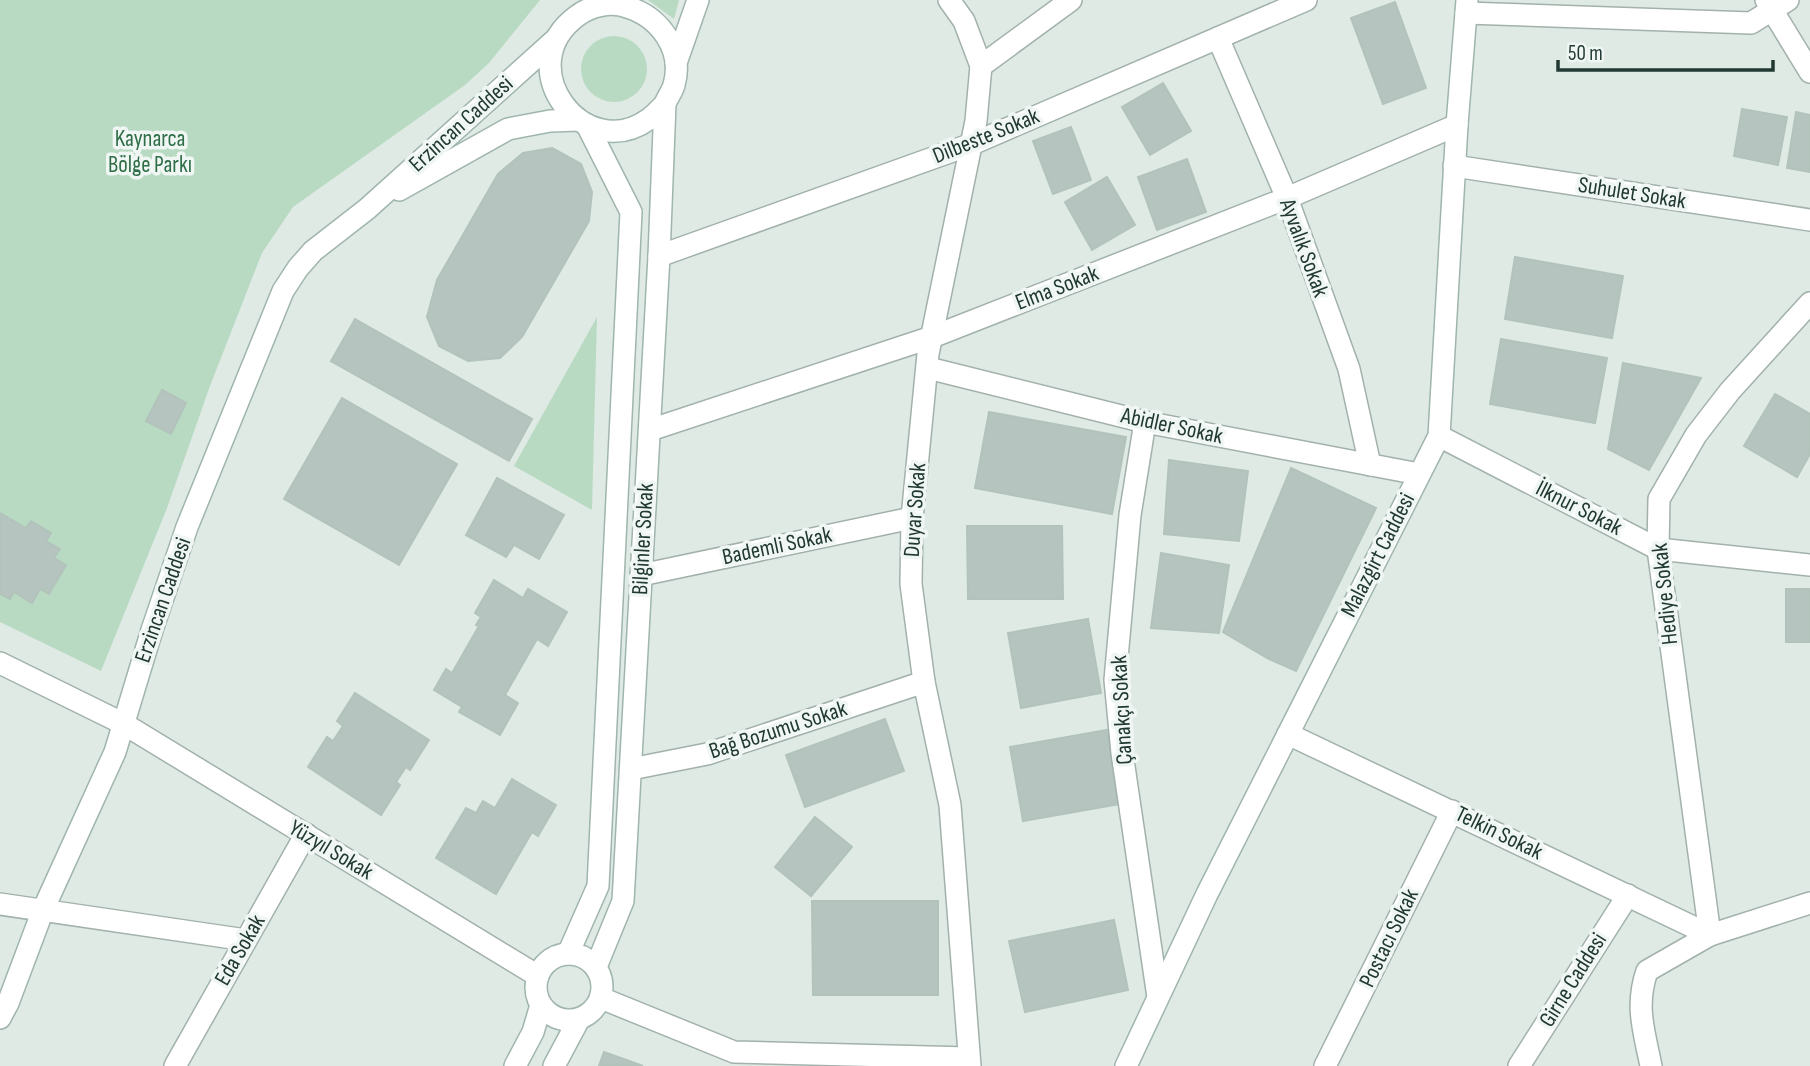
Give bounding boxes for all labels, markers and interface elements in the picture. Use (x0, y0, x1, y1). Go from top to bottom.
scale bar (1558, 28, 1773, 72)
text: 50 m (1568, 41, 1603, 66)
street label: Erzincan Caddesi (403, 70, 519, 178)
street label: Dilbeste Sokak (929, 102, 1044, 170)
park label: Kaynarca Bölge Parkı (108, 125, 192, 179)
street label: Suhulet Sokak (1576, 171, 1688, 215)
street label: Ayvalık Sokak (1273, 194, 1335, 301)
street label: Elma Sokak (1011, 259, 1103, 317)
street label: Abidler Sokak (1118, 401, 1226, 450)
street label: Duyar Sokak (898, 462, 932, 558)
street label: İlknur Sokak (1531, 474, 1627, 542)
street label: Bilginler Sokak (626, 482, 660, 596)
street label: Malazgirt Caddesi (1335, 488, 1421, 622)
street label: Bademli Sokak (720, 521, 835, 571)
street label: Erzincan Caddesi (129, 534, 197, 666)
street label: Hediye Sokak (1646, 542, 1684, 646)
street label: Çanakçı Sokak (1105, 654, 1139, 765)
street label: Bağ Bozumu Sokak (706, 694, 851, 765)
street label: Telkin Sokak (1451, 800, 1547, 866)
street label: Yüzyıl Sokak (284, 814, 378, 886)
street label: Postacı Sokak (1353, 884, 1425, 992)
street label: Eda Sokak (209, 909, 272, 990)
street label: Girne Caddesi (1533, 928, 1613, 1032)

